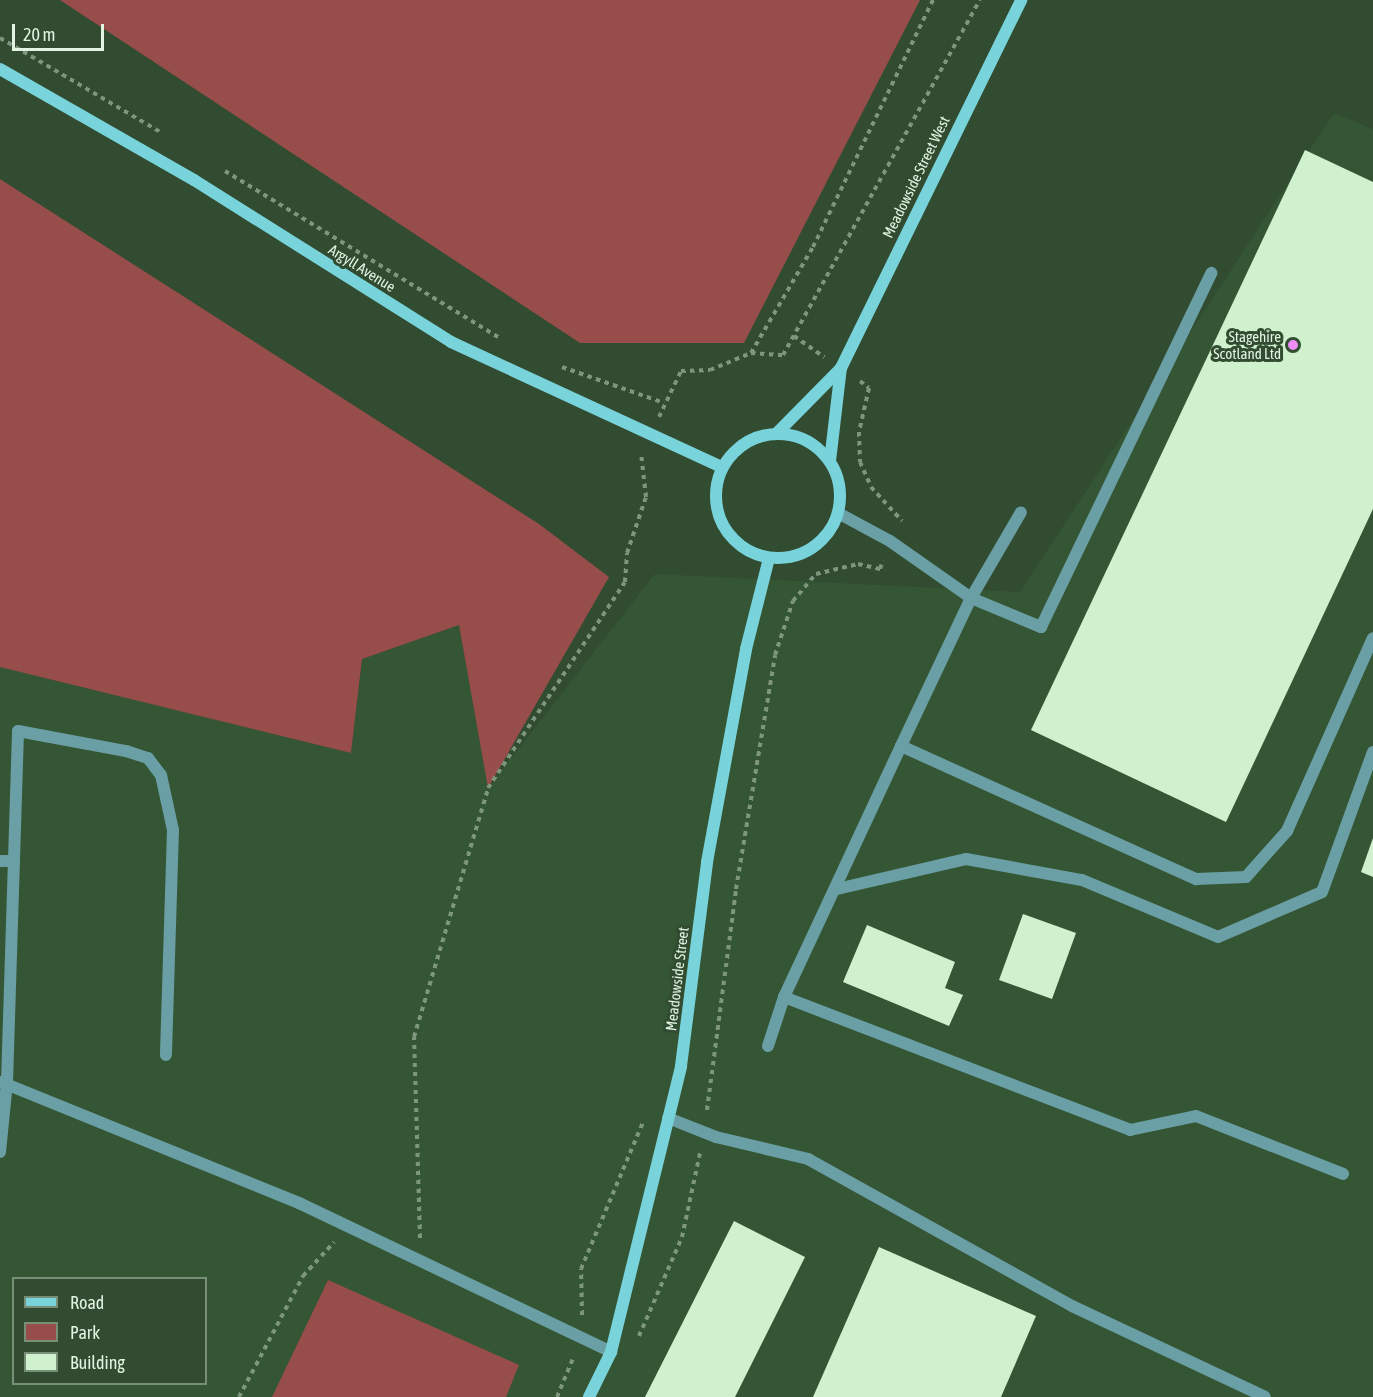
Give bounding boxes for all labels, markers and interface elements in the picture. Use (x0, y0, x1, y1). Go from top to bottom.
scale bar (15, 12, 106, 50)
text: 20 m (23, 24, 55, 45)
street label: Meadowside Street West (879, 113, 953, 241)
street label: Argyll Avenue (325, 240, 399, 296)
place label: Stagehire Scotland Ltd (1213, 327, 1281, 362)
marker: Stagehire Scotland Ltd (1286, 338, 1300, 352)
street label: Meadowside Street (662, 926, 692, 1032)
legend (12, 1277, 207, 1385)
text: Road (70, 1292, 104, 1313)
text: Park (70, 1322, 100, 1343)
text: Building (70, 1352, 125, 1373)

